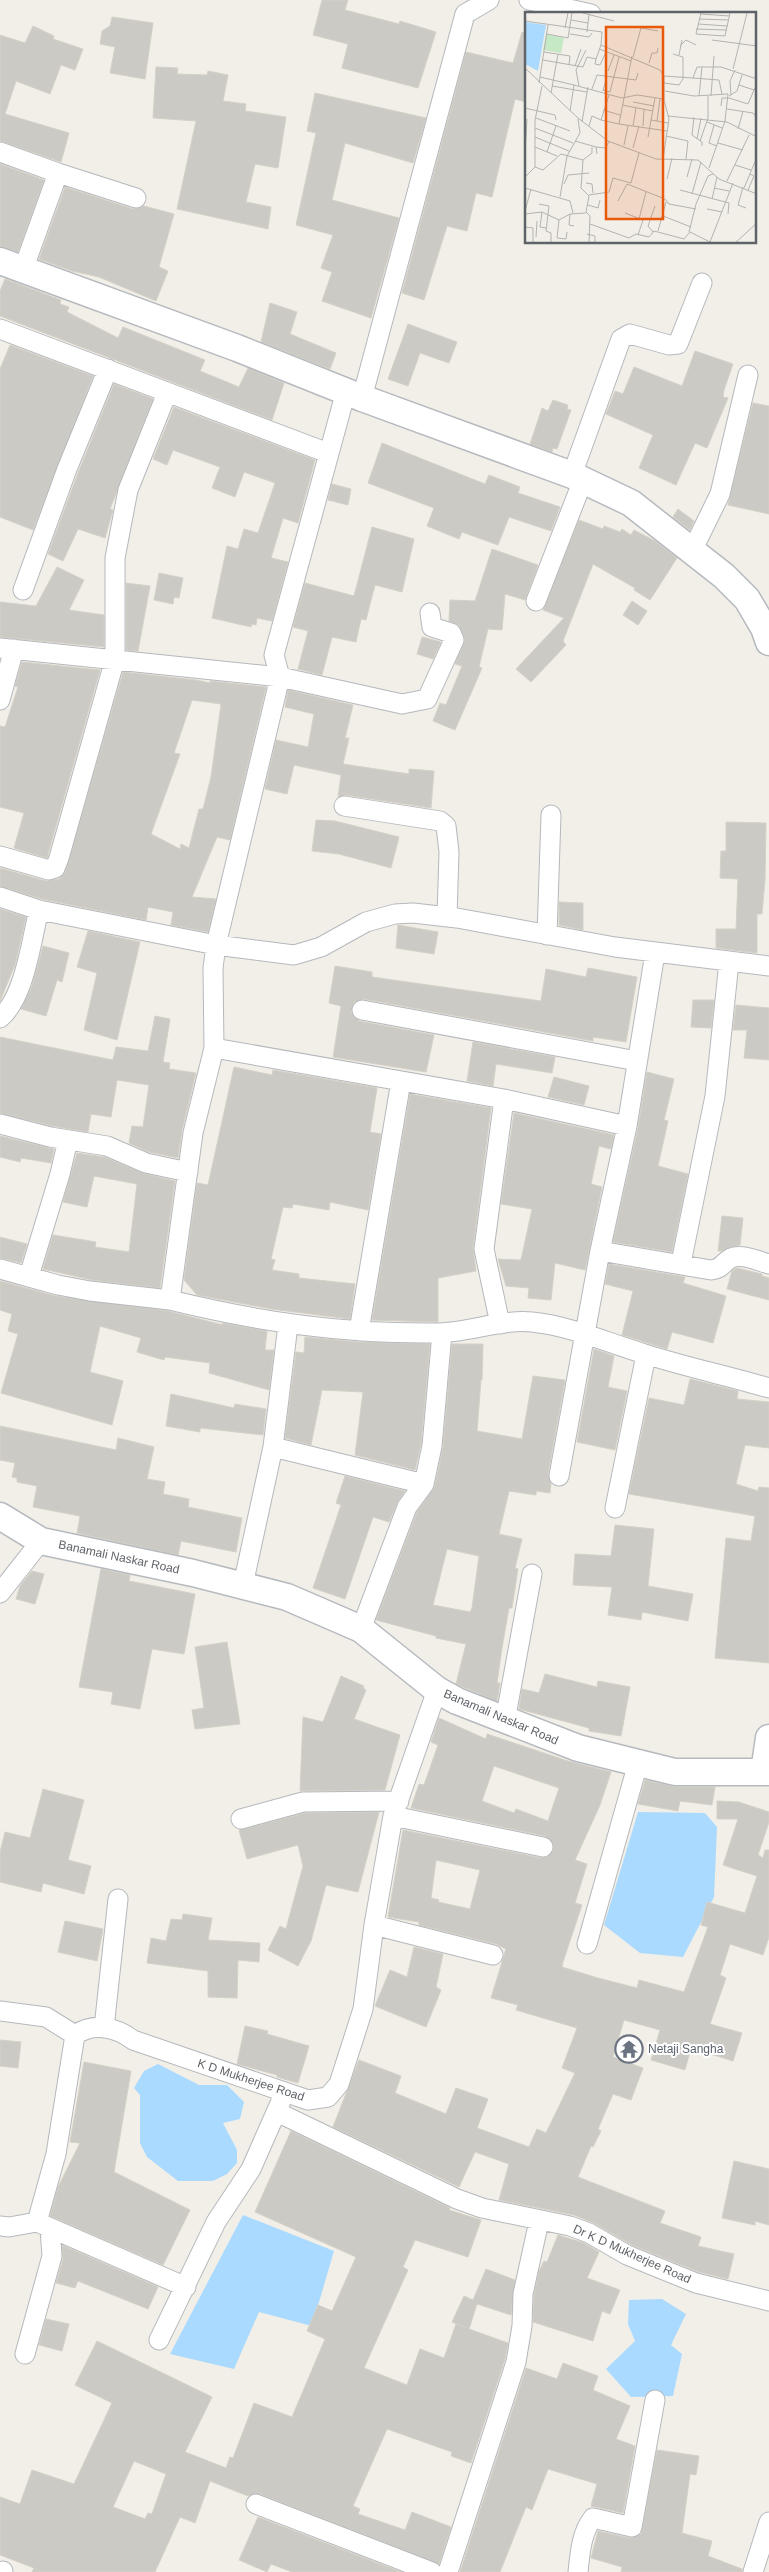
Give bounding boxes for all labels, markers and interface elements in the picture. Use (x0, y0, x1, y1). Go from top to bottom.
inset map (525, 12, 756, 244)
street label: Banamali Naskar Road (57, 1537, 181, 1577)
street label: Banamali Naskar Road (441, 1686, 561, 1748)
temple icon: Netaji Sangha (614, 2034, 644, 2064)
place label: Netaji Sangha (648, 2042, 724, 2056)
street label: K D Mukherjee Road (196, 2056, 306, 2104)
street label: Dr K D Mukherjee Road (571, 2222, 693, 2286)

